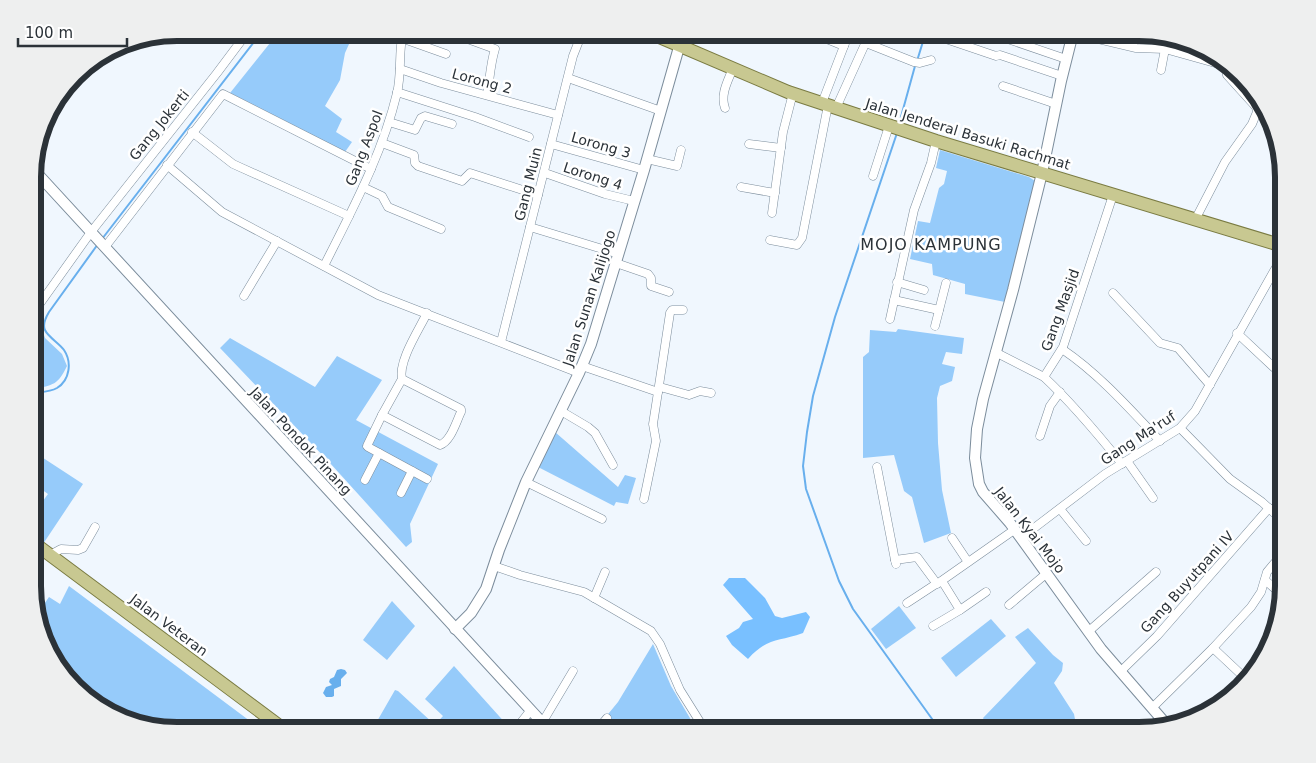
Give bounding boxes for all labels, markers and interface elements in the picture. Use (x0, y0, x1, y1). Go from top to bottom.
scale bar (18, 15, 126, 47)
text: 100 m (25, 24, 73, 42)
street label: Lorong 2 (450, 65, 514, 97)
street label: Gang Jokerti (126, 87, 192, 163)
street label: Jalan Jenderal Basuki Rachmat (863, 95, 1073, 173)
street label: Gang Aspol (342, 108, 386, 188)
street label: Lorong 3 (569, 129, 633, 161)
street label: Gang Muin (511, 146, 545, 222)
street label: Lorong 4 (561, 159, 625, 193)
street label: Jalan Sunan Kalijogo (559, 228, 619, 369)
district label: MOJO KAMPUNG (860, 235, 1002, 254)
street label: Gang Masjid (1038, 267, 1082, 353)
street label: Jalan Pondok Pinang (246, 383, 355, 498)
street label: Gang Ma'ruf (1098, 407, 1179, 468)
street label: Jalan Kyai Mojo (991, 483, 1069, 576)
street label: Gang Buyutpani IV (1137, 528, 1237, 636)
street label: Jalan Veteran (126, 590, 211, 659)

